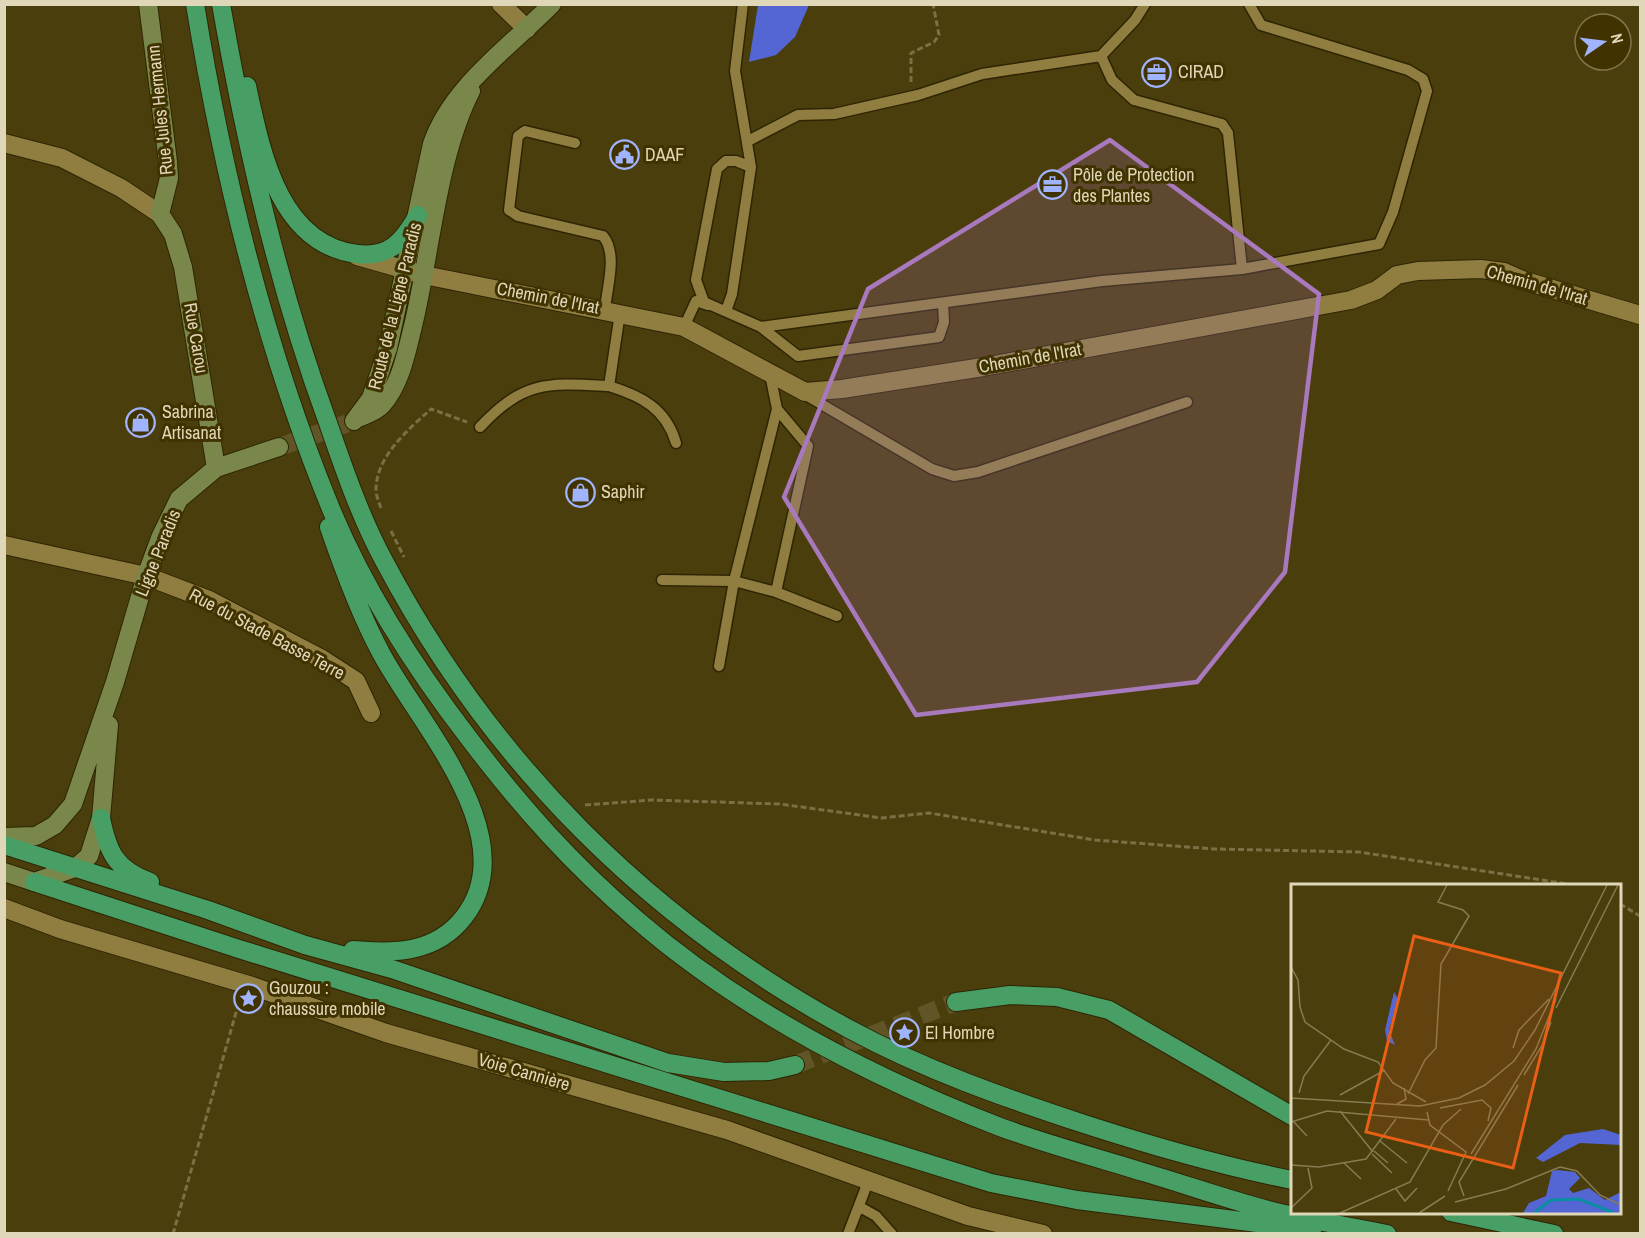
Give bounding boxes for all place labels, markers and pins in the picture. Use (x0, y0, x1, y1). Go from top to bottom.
office icon: CIRAD (1141, 56, 1173, 88)
place label: CIRAD (1178, 59, 1224, 84)
public building icon: DAAF (608, 139, 640, 171)
place label: DAAF (645, 142, 684, 167)
place label: Pôle de Protection des Plantes (1073, 162, 1194, 208)
office icon: Pôle de Protection des Plantes (1036, 169, 1068, 201)
place label: Sabrina Artisanat (161, 399, 221, 445)
shop icon: Sabrina Artisanat (125, 406, 157, 438)
shop icon: Saphir (564, 476, 596, 508)
place label: Saphir (601, 479, 645, 504)
place label: Gouzou : chaussure mobile (269, 975, 386, 1021)
place icon: Gouzou : chaussure mobile (232, 982, 264, 1014)
place icon: El Hombre (888, 1017, 920, 1049)
place label: El Hombre (925, 1020, 995, 1045)

